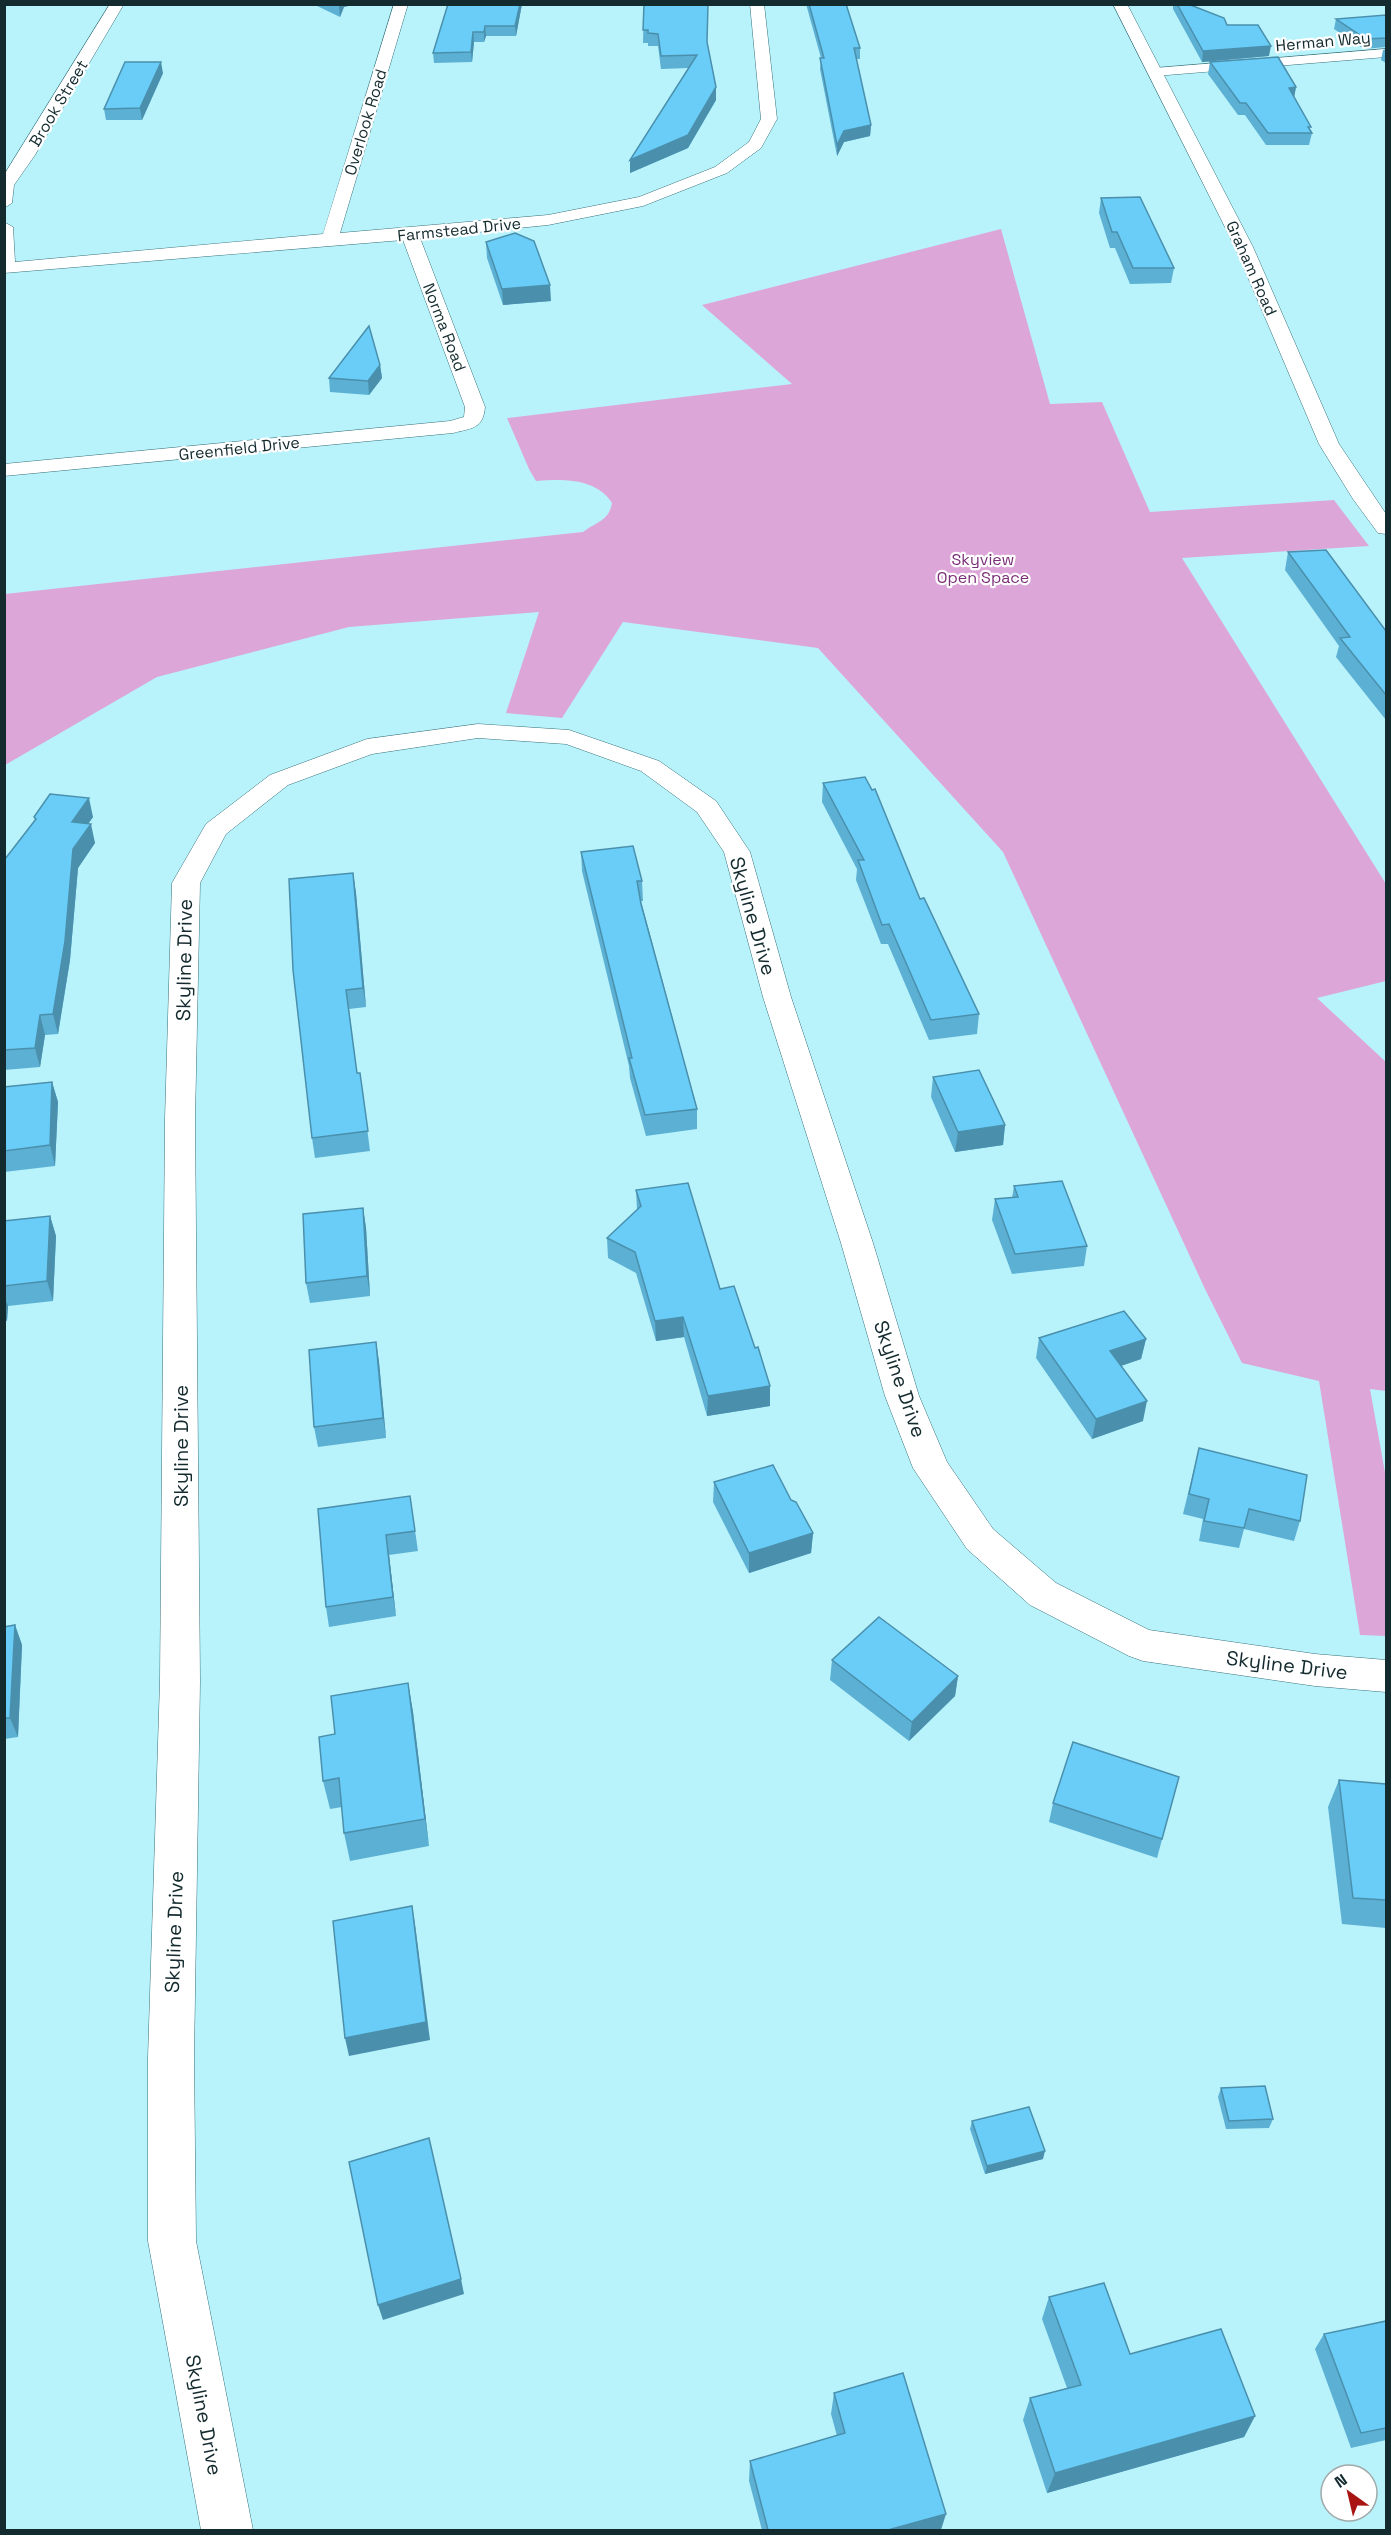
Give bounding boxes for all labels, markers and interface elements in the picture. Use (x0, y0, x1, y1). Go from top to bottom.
street label: Herman Way (1275, 27, 1371, 56)
street label: Brook Street (24, 56, 93, 151)
street label: Overlook Road (339, 66, 392, 178)
street label: Farmstead Drive (396, 213, 522, 246)
street label: Graham Road (1221, 217, 1282, 319)
street label: Norma Road (418, 280, 471, 374)
street label: Greenfield Drive (177, 432, 301, 465)
park label: Skyview Open Space (937, 549, 1029, 588)
street label: Skyline Drive (724, 854, 782, 978)
street label: Skyline Drive (170, 899, 198, 1021)
street label: Skyline Drive (868, 1317, 932, 1441)
street label: Skyline Drive (168, 1385, 194, 1507)
street label: Skyline Drive (1225, 1645, 1349, 1685)
street label: Skyline Drive (159, 1870, 189, 1994)
street label: Skyline Drive (180, 2353, 228, 2477)
north arrow (1319, 2463, 1379, 2523)
text: N (1331, 2469, 1351, 2493)

